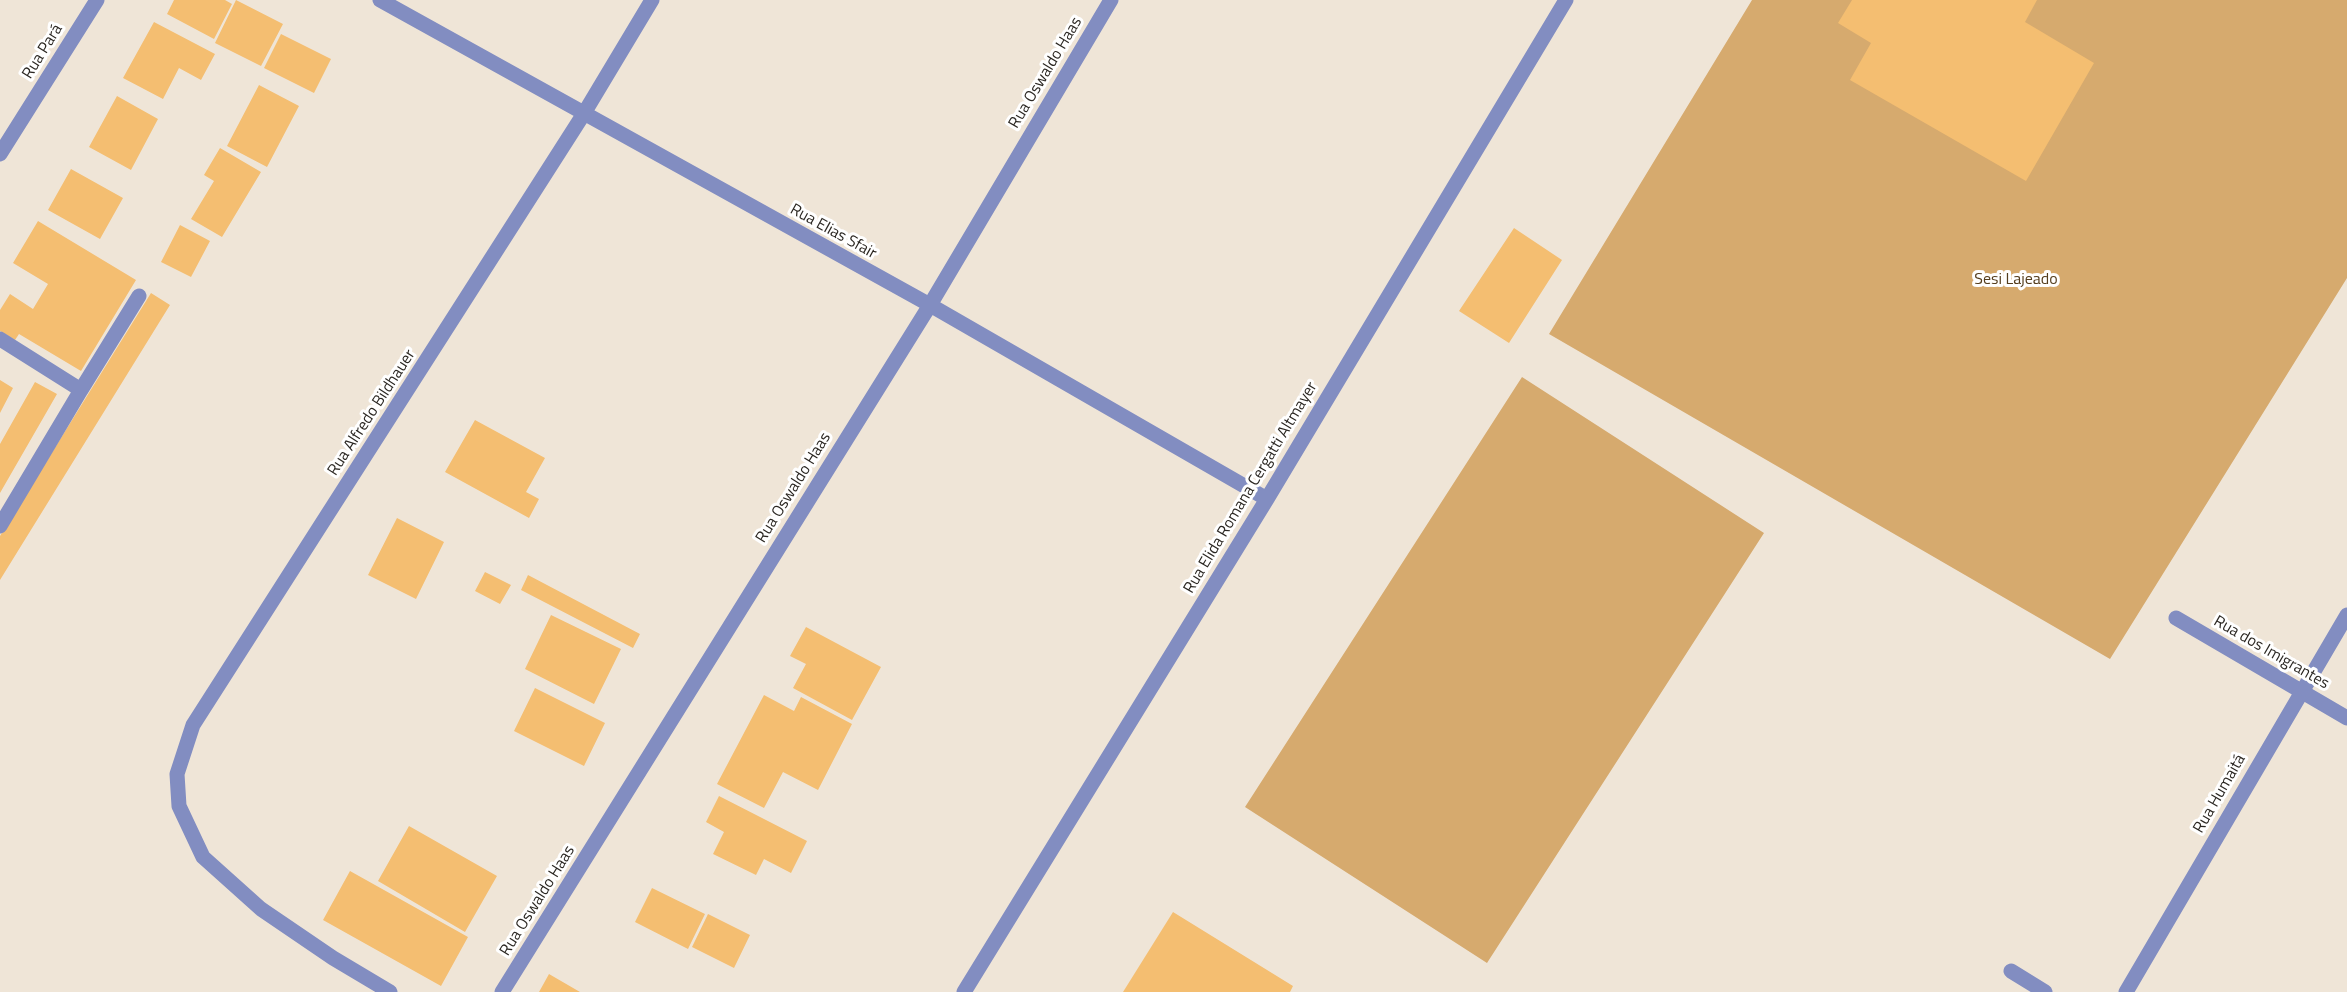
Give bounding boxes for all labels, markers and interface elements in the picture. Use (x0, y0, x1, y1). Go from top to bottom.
street label: Rua Oswaldo Haas (1005, 14, 1087, 132)
street label: Rua Pará (19, 21, 67, 83)
street label: Rua Elias Sfair (786, 200, 880, 264)
park label: Sesi Lajeado (1974, 270, 2058, 290)
street label: Rua Alfredo Bildhauer (324, 346, 420, 480)
street label: Rua Elida Romana Cergatti Altmayer (1180, 379, 1322, 597)
street label: Rua Oswaldo Haas (752, 429, 836, 547)
street label: Rua dos Imigrantes (2210, 612, 2332, 694)
street label: Rua Humaitá (2190, 751, 2250, 837)
street label: Rua Oswaldo Haas (496, 842, 580, 960)

